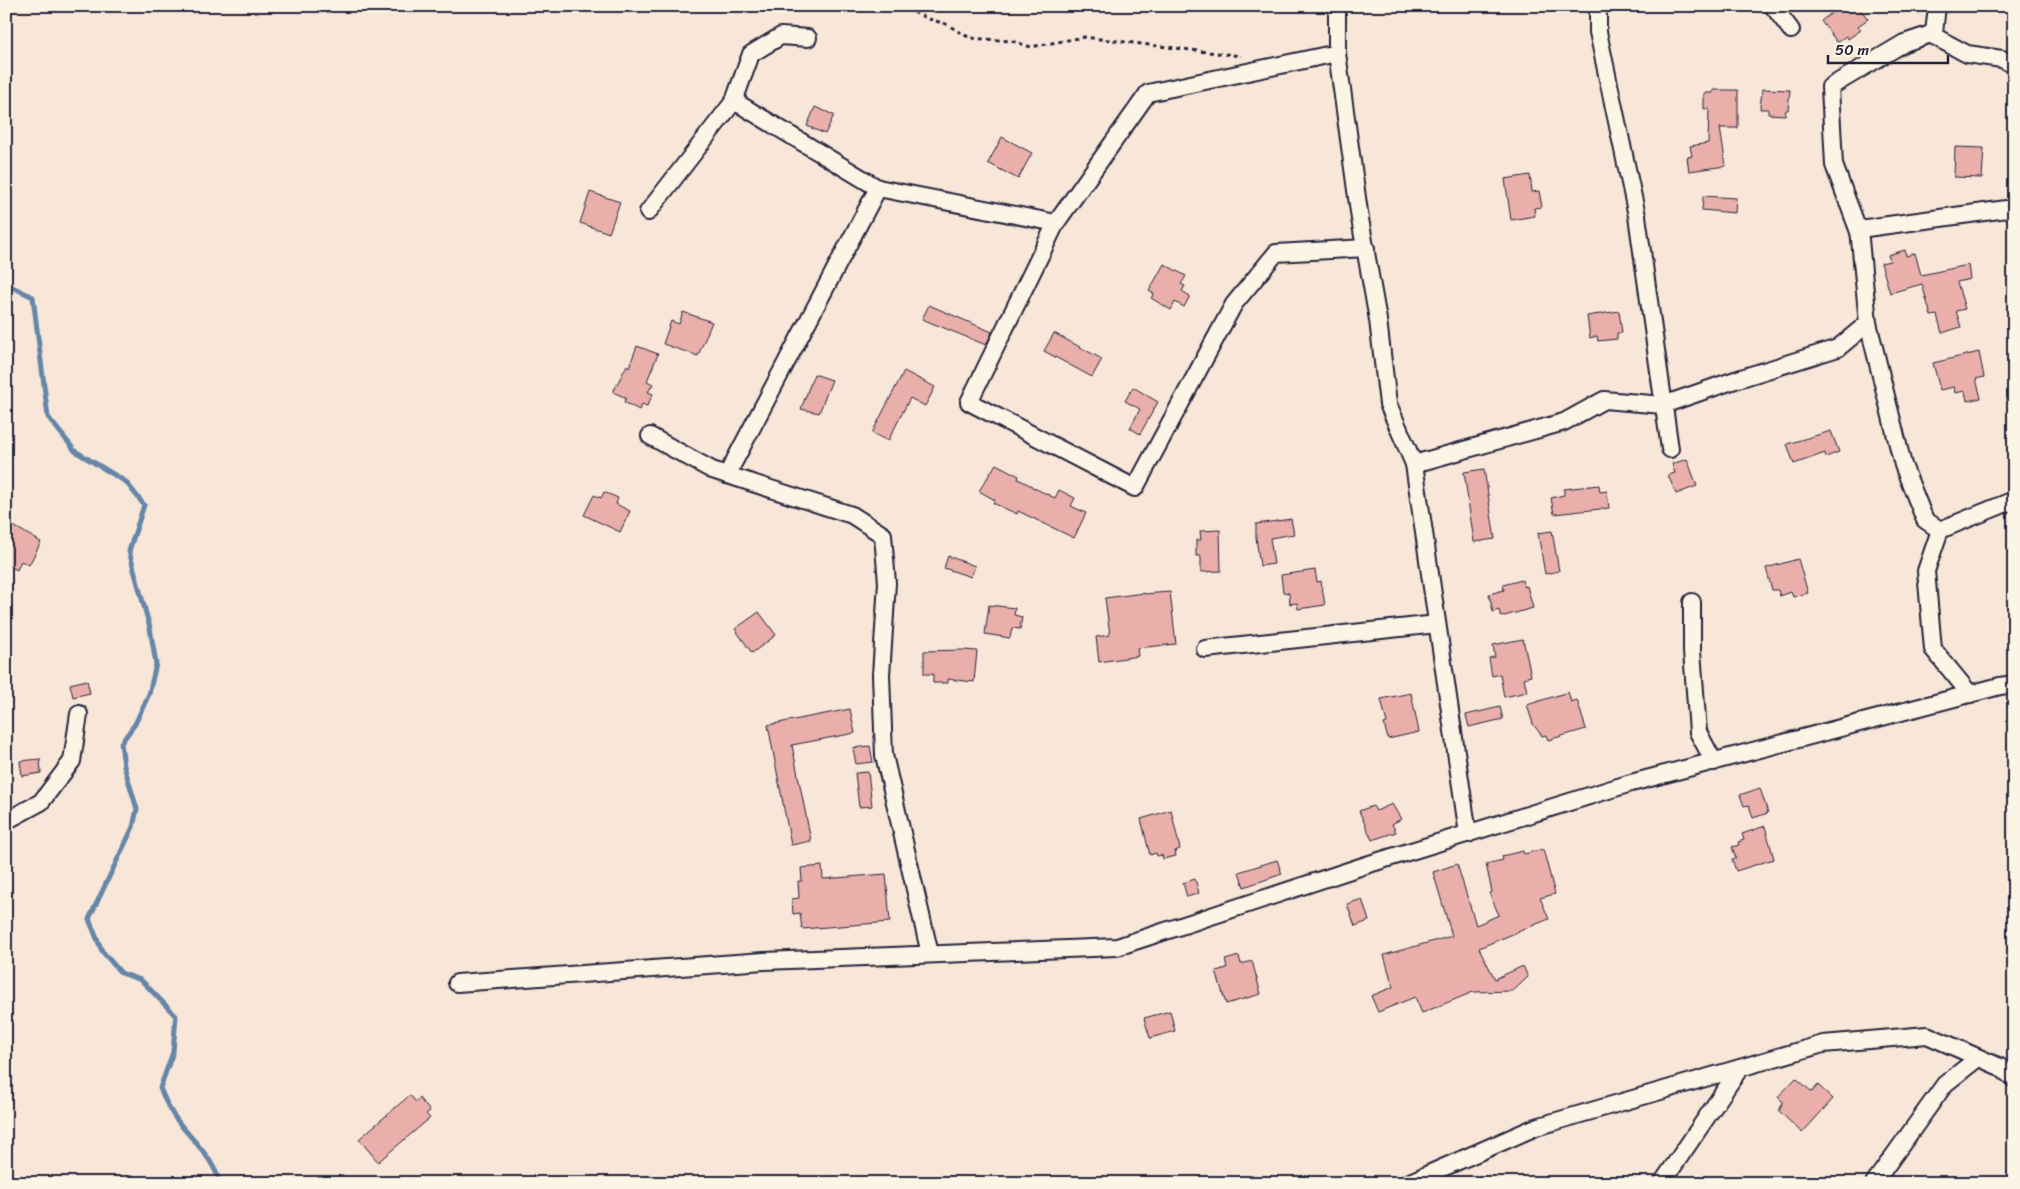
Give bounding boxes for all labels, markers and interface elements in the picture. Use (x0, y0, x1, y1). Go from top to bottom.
scale bar (1828, 32, 1948, 64)
text: 50 m (1835, 37, 1870, 63)

